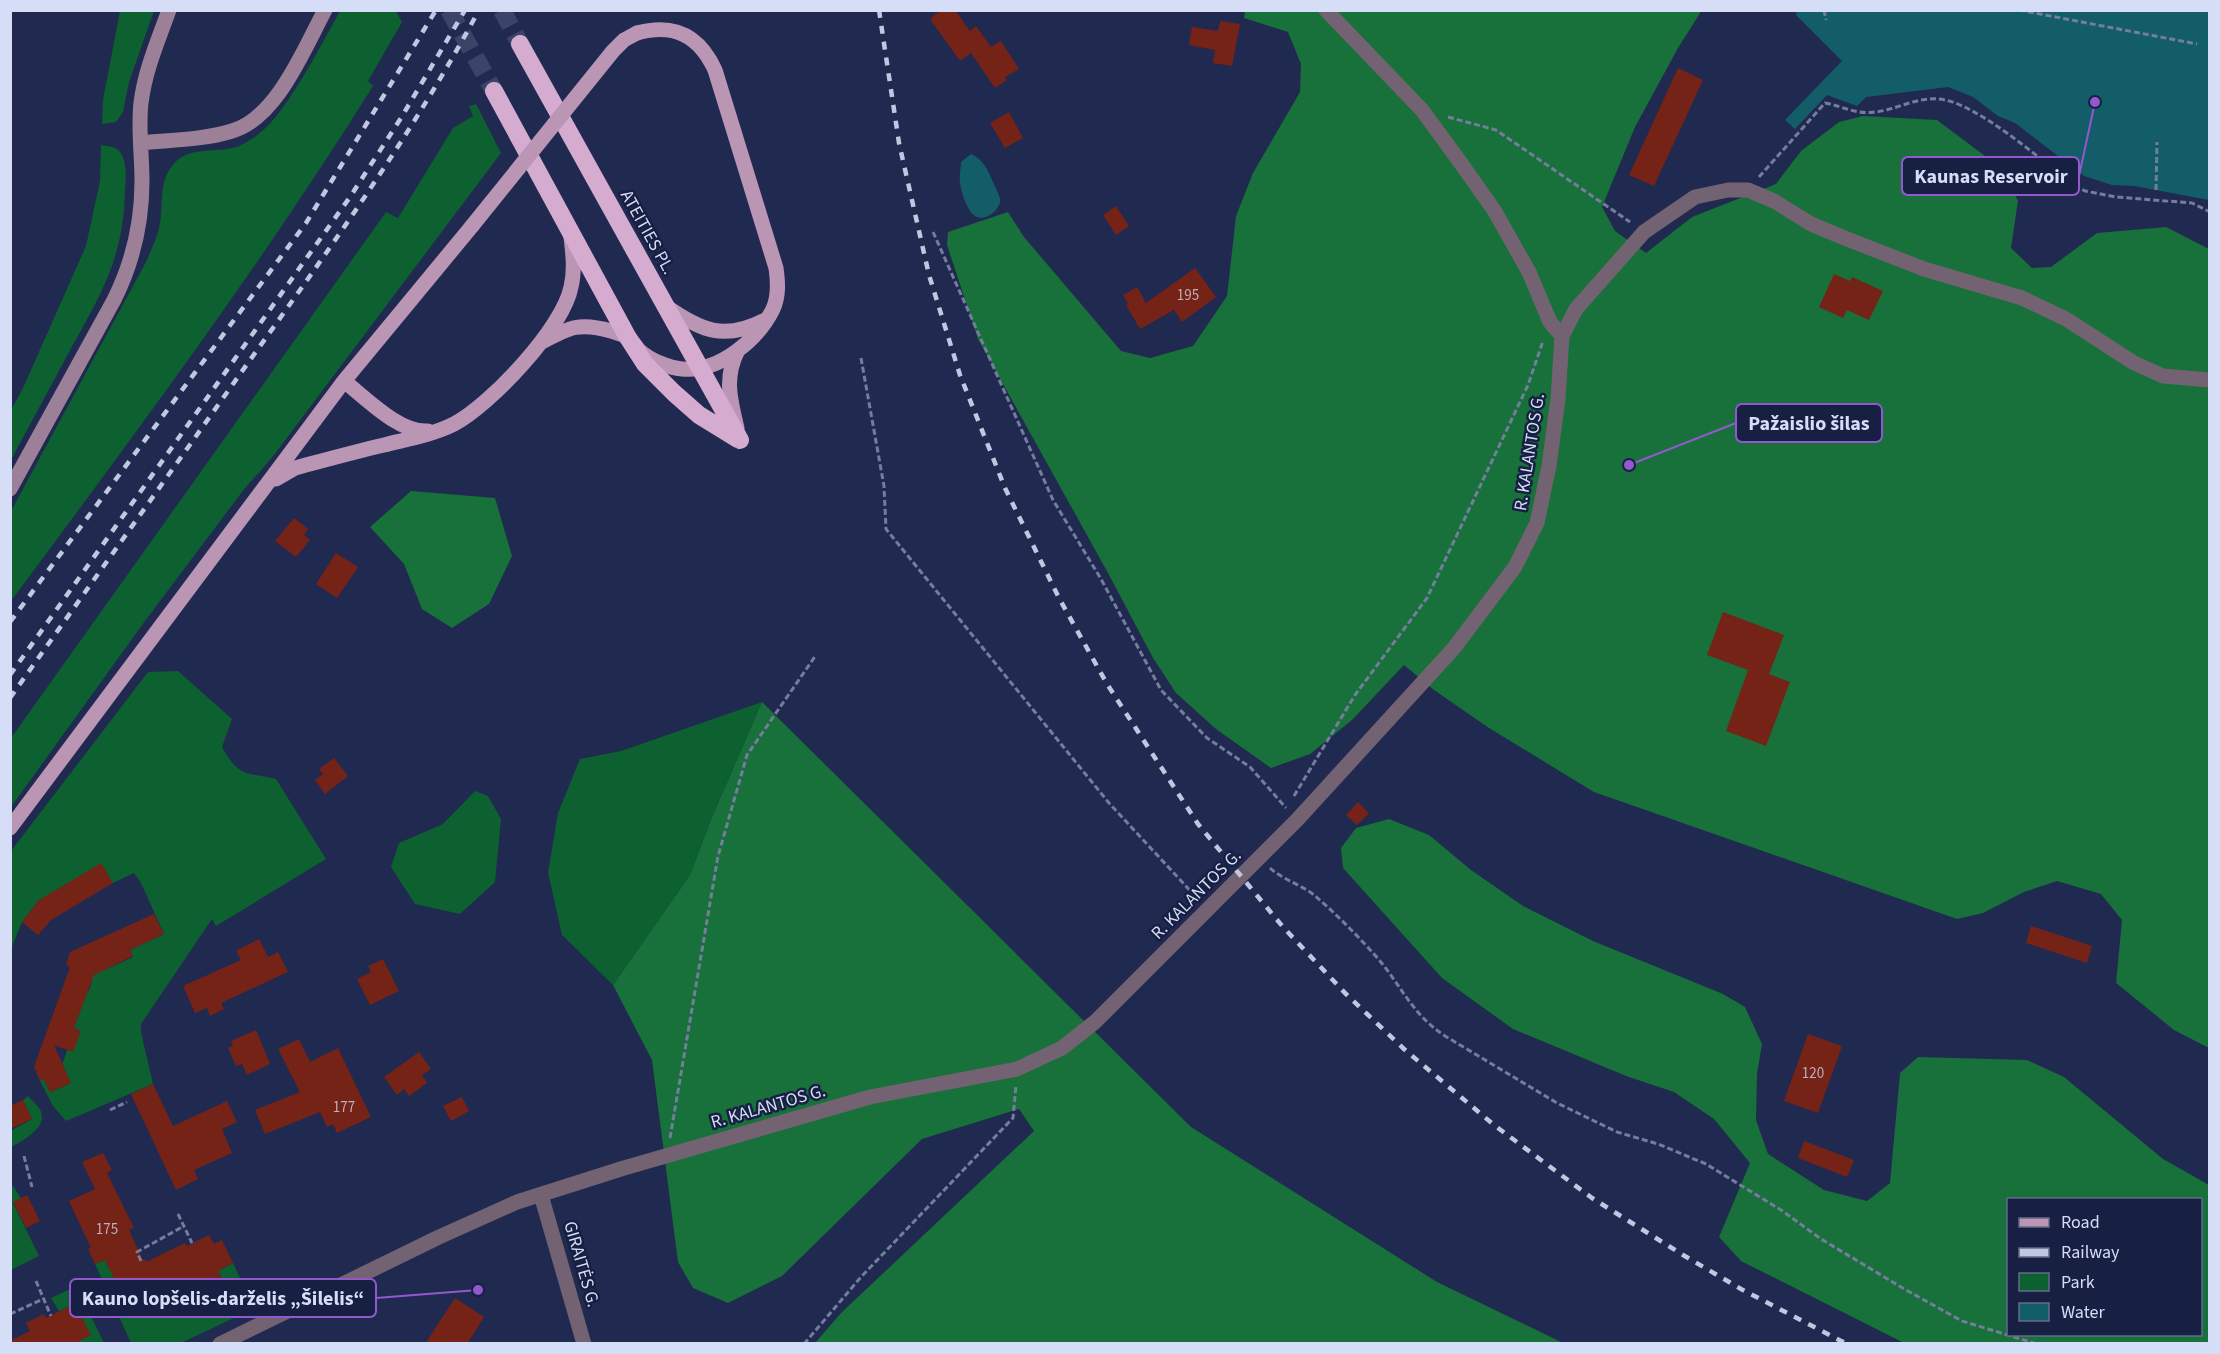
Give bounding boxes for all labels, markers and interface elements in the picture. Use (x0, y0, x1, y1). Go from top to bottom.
callout: Kaunas Reservoir (1902, 157, 2079, 195)
text: Kaunas Reservoir (1914, 163, 2068, 191)
street label: ATEITIES PL. (614, 185, 681, 279)
house number: 195 (1177, 285, 1199, 306)
street label: R. KALANTOS G. (1508, 392, 1551, 513)
callout: Pažaislio šilas (1736, 404, 1882, 442)
text: Pažaislio šilas (1748, 410, 1870, 438)
street label: R. KALANTOS G. (1146, 844, 1247, 945)
house number: 120 (1802, 1063, 1824, 1084)
street label: R. KALANTOS G. (708, 1078, 829, 1135)
house number: 177 (333, 1097, 355, 1118)
legend (2007, 1198, 2202, 1336)
text: Road (2061, 1210, 2100, 1235)
street label: GIRAITĖS G. (557, 1218, 606, 1310)
house number: 175 (96, 1219, 118, 1240)
text: Railway (2061, 1240, 2120, 1265)
text: Park (2061, 1270, 2095, 1295)
callout: Kauno lopšelis-darželis „Šilelis“ (70, 1279, 376, 1317)
text: Kauno lopšelis-darželis „Šilelis“ (82, 1285, 364, 1313)
text: Water (2061, 1300, 2105, 1325)

